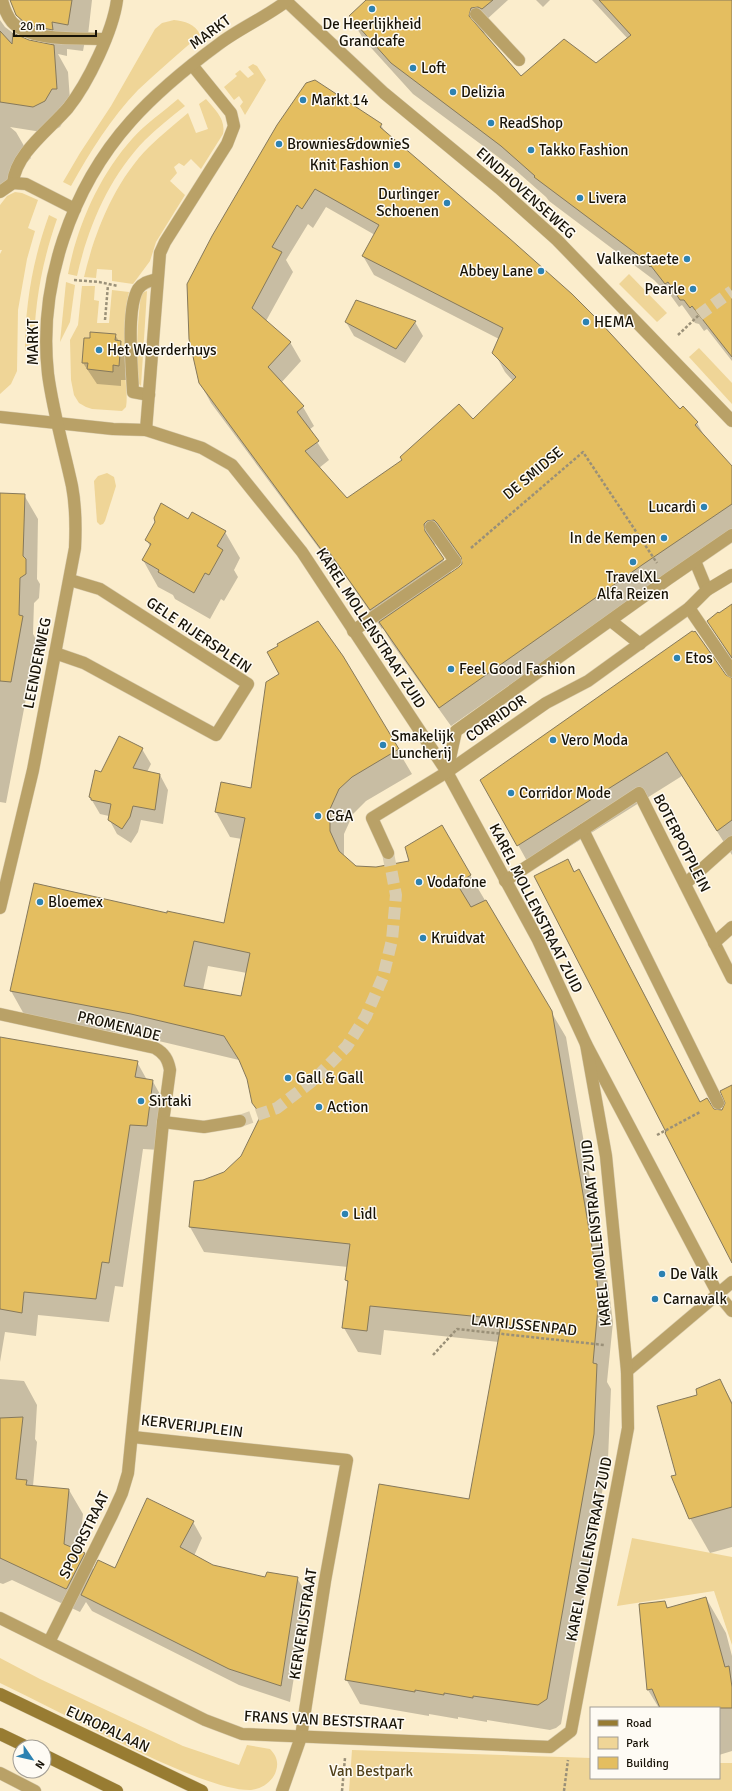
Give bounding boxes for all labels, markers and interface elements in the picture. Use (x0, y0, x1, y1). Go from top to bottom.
marker: De Heerlijkheid Grandcafe (367, 4, 377, 14)
street label: MARKT (186, 11, 235, 53)
scale bar (14, 12, 96, 38)
place label: De Heerlijkheid Grandcafe (323, 15, 422, 50)
text: 20 m (20, 19, 45, 34)
place label: Loft (421, 59, 446, 77)
marker: Loft (408, 63, 418, 73)
place label: Delizia (461, 83, 505, 101)
marker: Delizia (448, 87, 458, 97)
place label: Markt 14 (311, 91, 369, 109)
marker: Markt 14 (298, 95, 308, 105)
place label: ReadShop (499, 114, 563, 132)
marker: ReadShop (486, 118, 496, 128)
place label: Brownies&downieS (287, 135, 410, 153)
marker: Brownies&downieS (274, 139, 284, 149)
place label: Takko Fashion (539, 141, 628, 159)
street label: EINDHOVENSEWEG (473, 144, 579, 242)
marker: Takko Fashion (526, 145, 536, 155)
place label: Knit Fashion (310, 156, 389, 174)
marker: Knit Fashion (392, 160, 402, 170)
place label: Durlinger Schoenen (376, 185, 439, 220)
place label: Livera (588, 189, 627, 207)
marker: Livera (575, 193, 585, 203)
marker: Durlinger Schoenen (442, 198, 452, 208)
place label: Valkenstaete (597, 250, 679, 268)
marker: Valkenstaete (682, 254, 692, 264)
place label: Abbey Lane (459, 262, 533, 280)
marker: Abbey Lane (536, 266, 546, 276)
place label: Pearle (645, 280, 685, 298)
marker: Pearle (688, 284, 698, 294)
place label: HEMA (594, 313, 634, 331)
marker: HEMA (581, 317, 591, 327)
street label: MARKT (24, 318, 42, 365)
place label: Het Weerderhuys (107, 341, 217, 359)
marker: Het Weerderhuys (94, 345, 104, 355)
street label: DE SMIDSE (499, 443, 567, 503)
place label: Lucardi (648, 498, 696, 516)
marker: Lucardi (699, 502, 709, 512)
place label: In de Kempen (570, 529, 656, 547)
marker: In de Kempen (659, 533, 669, 543)
street label: KAREL MOLLENSTRAAT ZUID (312, 544, 430, 712)
marker: TravelXL Alfa Reizen (628, 557, 638, 567)
place label: TravelXL Alfa Reizen (597, 568, 669, 603)
street label: GELE RIJERSPLEIN (143, 593, 255, 677)
street label: LEENDERWEG (19, 616, 55, 710)
place label: Etos (685, 649, 713, 667)
marker: Etos (672, 653, 682, 663)
place label: Feel Good Fashion (459, 660, 575, 678)
marker: Feel Good Fashion (446, 664, 456, 674)
street label: CORRIDOR (462, 691, 530, 745)
place label: Smakelijk Luncherij (391, 727, 454, 762)
place label: Vero Moda (561, 731, 628, 749)
marker: Vero Moda (548, 735, 558, 745)
marker: Smakelijk Luncherij (378, 740, 388, 750)
place label: Corridor Mode (519, 784, 611, 802)
marker: Corridor Mode (506, 788, 516, 798)
street label: BOTERPOTPLEIN (649, 791, 715, 895)
place label: C&A (326, 807, 353, 825)
marker: C&A (313, 811, 323, 821)
street label: KAREL MOLLENSTRAAT ZUID (485, 820, 587, 996)
place label: Vodafone (427, 873, 487, 891)
marker: Vodafone (414, 877, 424, 887)
place label: Bloemex (48, 893, 103, 911)
marker: Bloemex (35, 897, 45, 907)
place label: Kruidvat (431, 929, 485, 947)
marker: Kruidvat (418, 933, 428, 943)
street label: PROMENADE (75, 1007, 163, 1045)
place label: Gall & Gall (296, 1069, 364, 1087)
marker: Gall & Gall (283, 1073, 293, 1083)
place label: Sirtaki (149, 1092, 192, 1110)
marker: Sirtaki (136, 1096, 146, 1106)
place label: Action (327, 1098, 369, 1116)
marker: Action (314, 1102, 324, 1112)
street label: KAREL MOLLENSTRAAT ZUID (577, 1139, 615, 1327)
place label: Lidl (353, 1205, 377, 1223)
marker: Lidl (340, 1209, 350, 1219)
place label: De Valk (670, 1265, 719, 1283)
marker: De Valk (657, 1269, 667, 1279)
place label: Carnavalk (663, 1290, 727, 1308)
marker: Carnavalk (650, 1294, 660, 1304)
street label: LAVRIJSSENPAD (470, 1310, 578, 1340)
street label: KERVERIJPLEIN (140, 1411, 244, 1441)
street label: KAREL MOLLENSTRAAT ZUID (562, 1455, 616, 1643)
street label: SPOORSTRAAT (55, 1488, 113, 1582)
street label: KERVERIJSTRAAT (285, 1566, 321, 1681)
street label: EUROPALAAN (63, 1702, 153, 1756)
street label: FRANS VAN BESTSTRAAT (243, 1707, 405, 1733)
legend (590, 1707, 720, 1779)
text: Road (626, 1716, 652, 1731)
text: Park (626, 1736, 649, 1751)
north arrow (12, 1739, 52, 1779)
text: Building (626, 1756, 669, 1771)
text: N (32, 1758, 47, 1771)
park label: Van Bestpark (329, 1762, 414, 1780)

